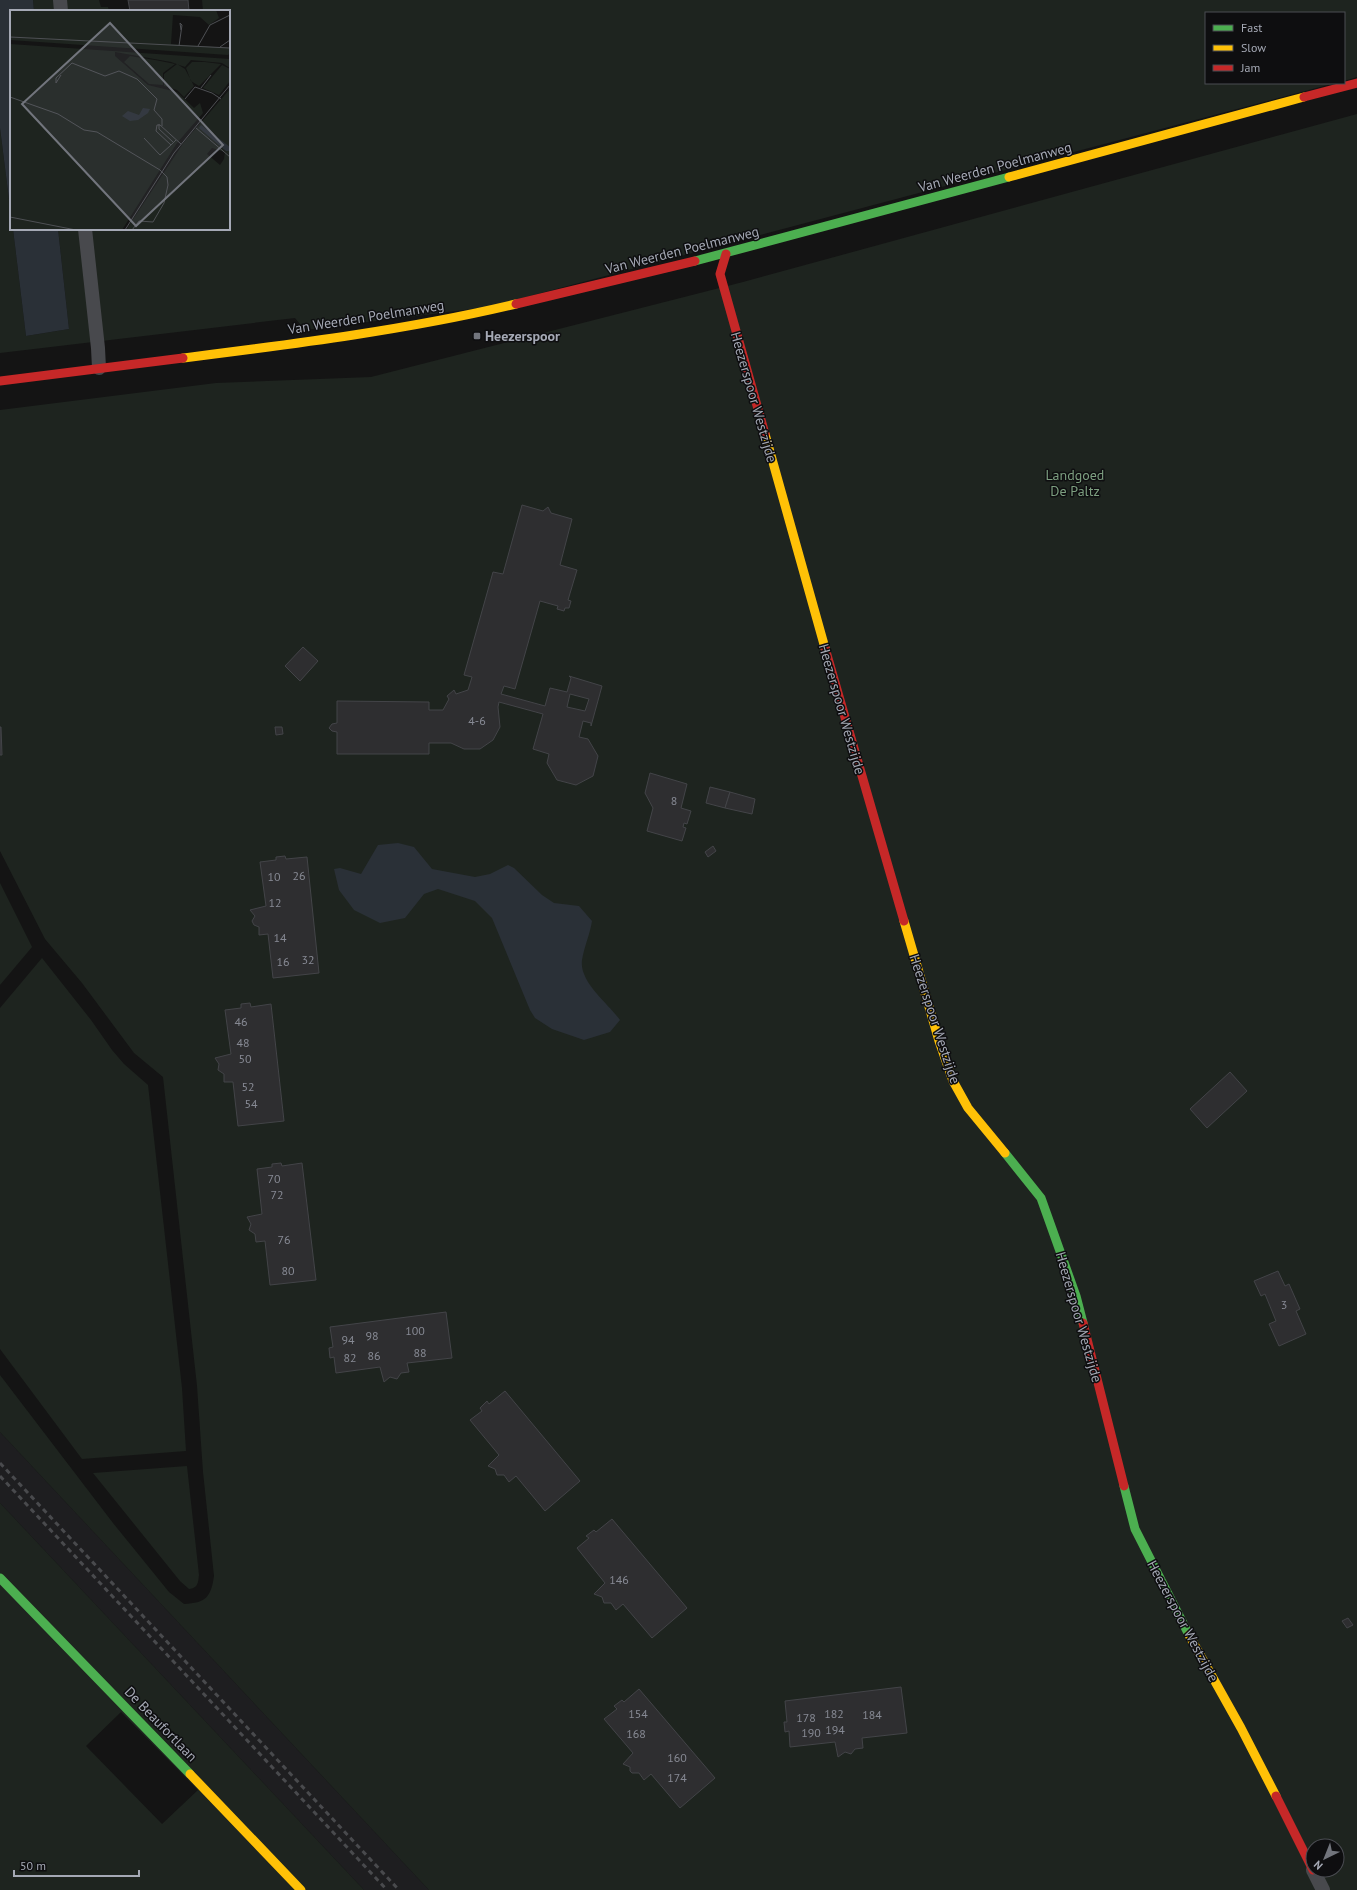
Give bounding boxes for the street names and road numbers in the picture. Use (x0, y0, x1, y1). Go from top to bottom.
street label: Van Weerden Poelmanweg (915, 138, 1074, 196)
street label: Van Weerden Poelmanweg (602, 222, 761, 278)
street label: Van Weerden Poelmanweg (286, 296, 445, 338)
street label: Heezerspoor Westzijde (727, 330, 781, 464)
street label: Heezerspoor Westzijde (815, 642, 869, 776)
street label: Heezerspoor Westzijde (906, 952, 964, 1086)
street label: Heezerspoor Westzijde (1052, 1250, 1106, 1384)
street label: Heezerspoor Westzijde (1143, 1557, 1223, 1685)
street label: De Beaufortlaan (121, 1683, 201, 1765)

